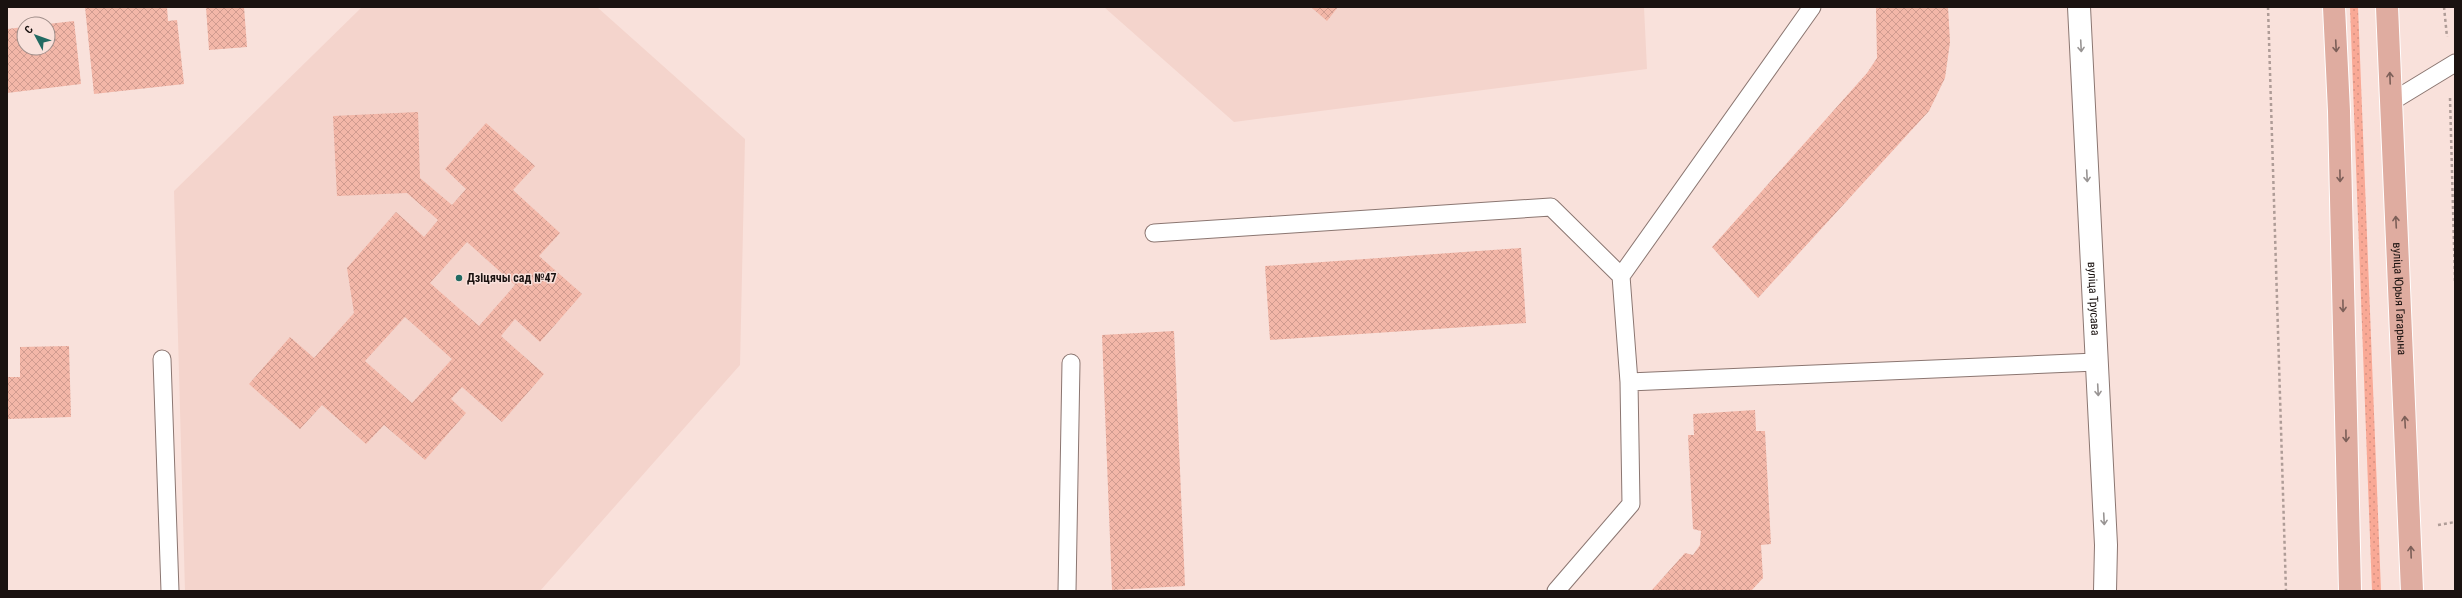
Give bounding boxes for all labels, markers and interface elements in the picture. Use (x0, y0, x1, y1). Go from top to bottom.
north arrow (16, 16, 56, 56)
text: С (22, 23, 36, 36)
one-way arrow (2077, 39, 2085, 52)
one-way arrow (2332, 39, 2339, 52)
one-way arrow (2386, 72, 2394, 85)
one-way arrow (2084, 169, 2091, 182)
one-way arrow (2336, 169, 2344, 182)
one-way arrow (2392, 216, 2400, 229)
street label: вуліца Юрыя Гагарына (2390, 242, 2409, 356)
street label: вуліца Трусава (2085, 261, 2102, 336)
place label: Дзіцячы сад №47 (467, 271, 557, 285)
marker: Дзіцячы сад №47 (454, 273, 464, 283)
one-way arrow (2339, 299, 2347, 312)
one-way arrow (2094, 383, 2102, 396)
one-way arrow (2401, 416, 2409, 429)
one-way arrow (2342, 429, 2350, 442)
one-way arrow (2101, 512, 2108, 525)
one-way arrow (2407, 546, 2414, 559)

